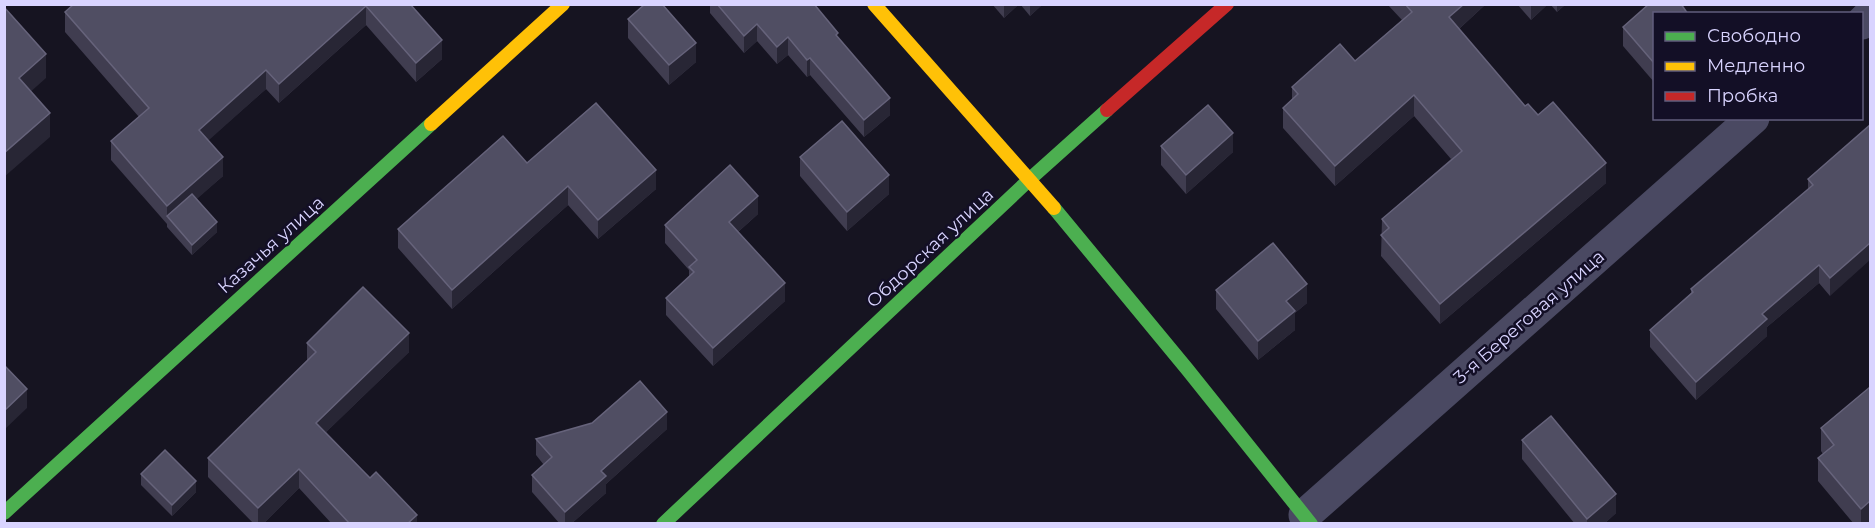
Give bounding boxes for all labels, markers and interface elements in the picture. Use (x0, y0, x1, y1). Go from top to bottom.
legend (1653, 12, 1863, 120)
text: Свободно (1707, 25, 1801, 47)
text: Медленно (1707, 55, 1805, 77)
text: Пробка (1707, 85, 1778, 107)
street label: Обдорская улица (862, 184, 998, 312)
street label: Казачья улица (213, 192, 329, 298)
street label: 3-я Береговая улица (1449, 245, 1609, 389)

